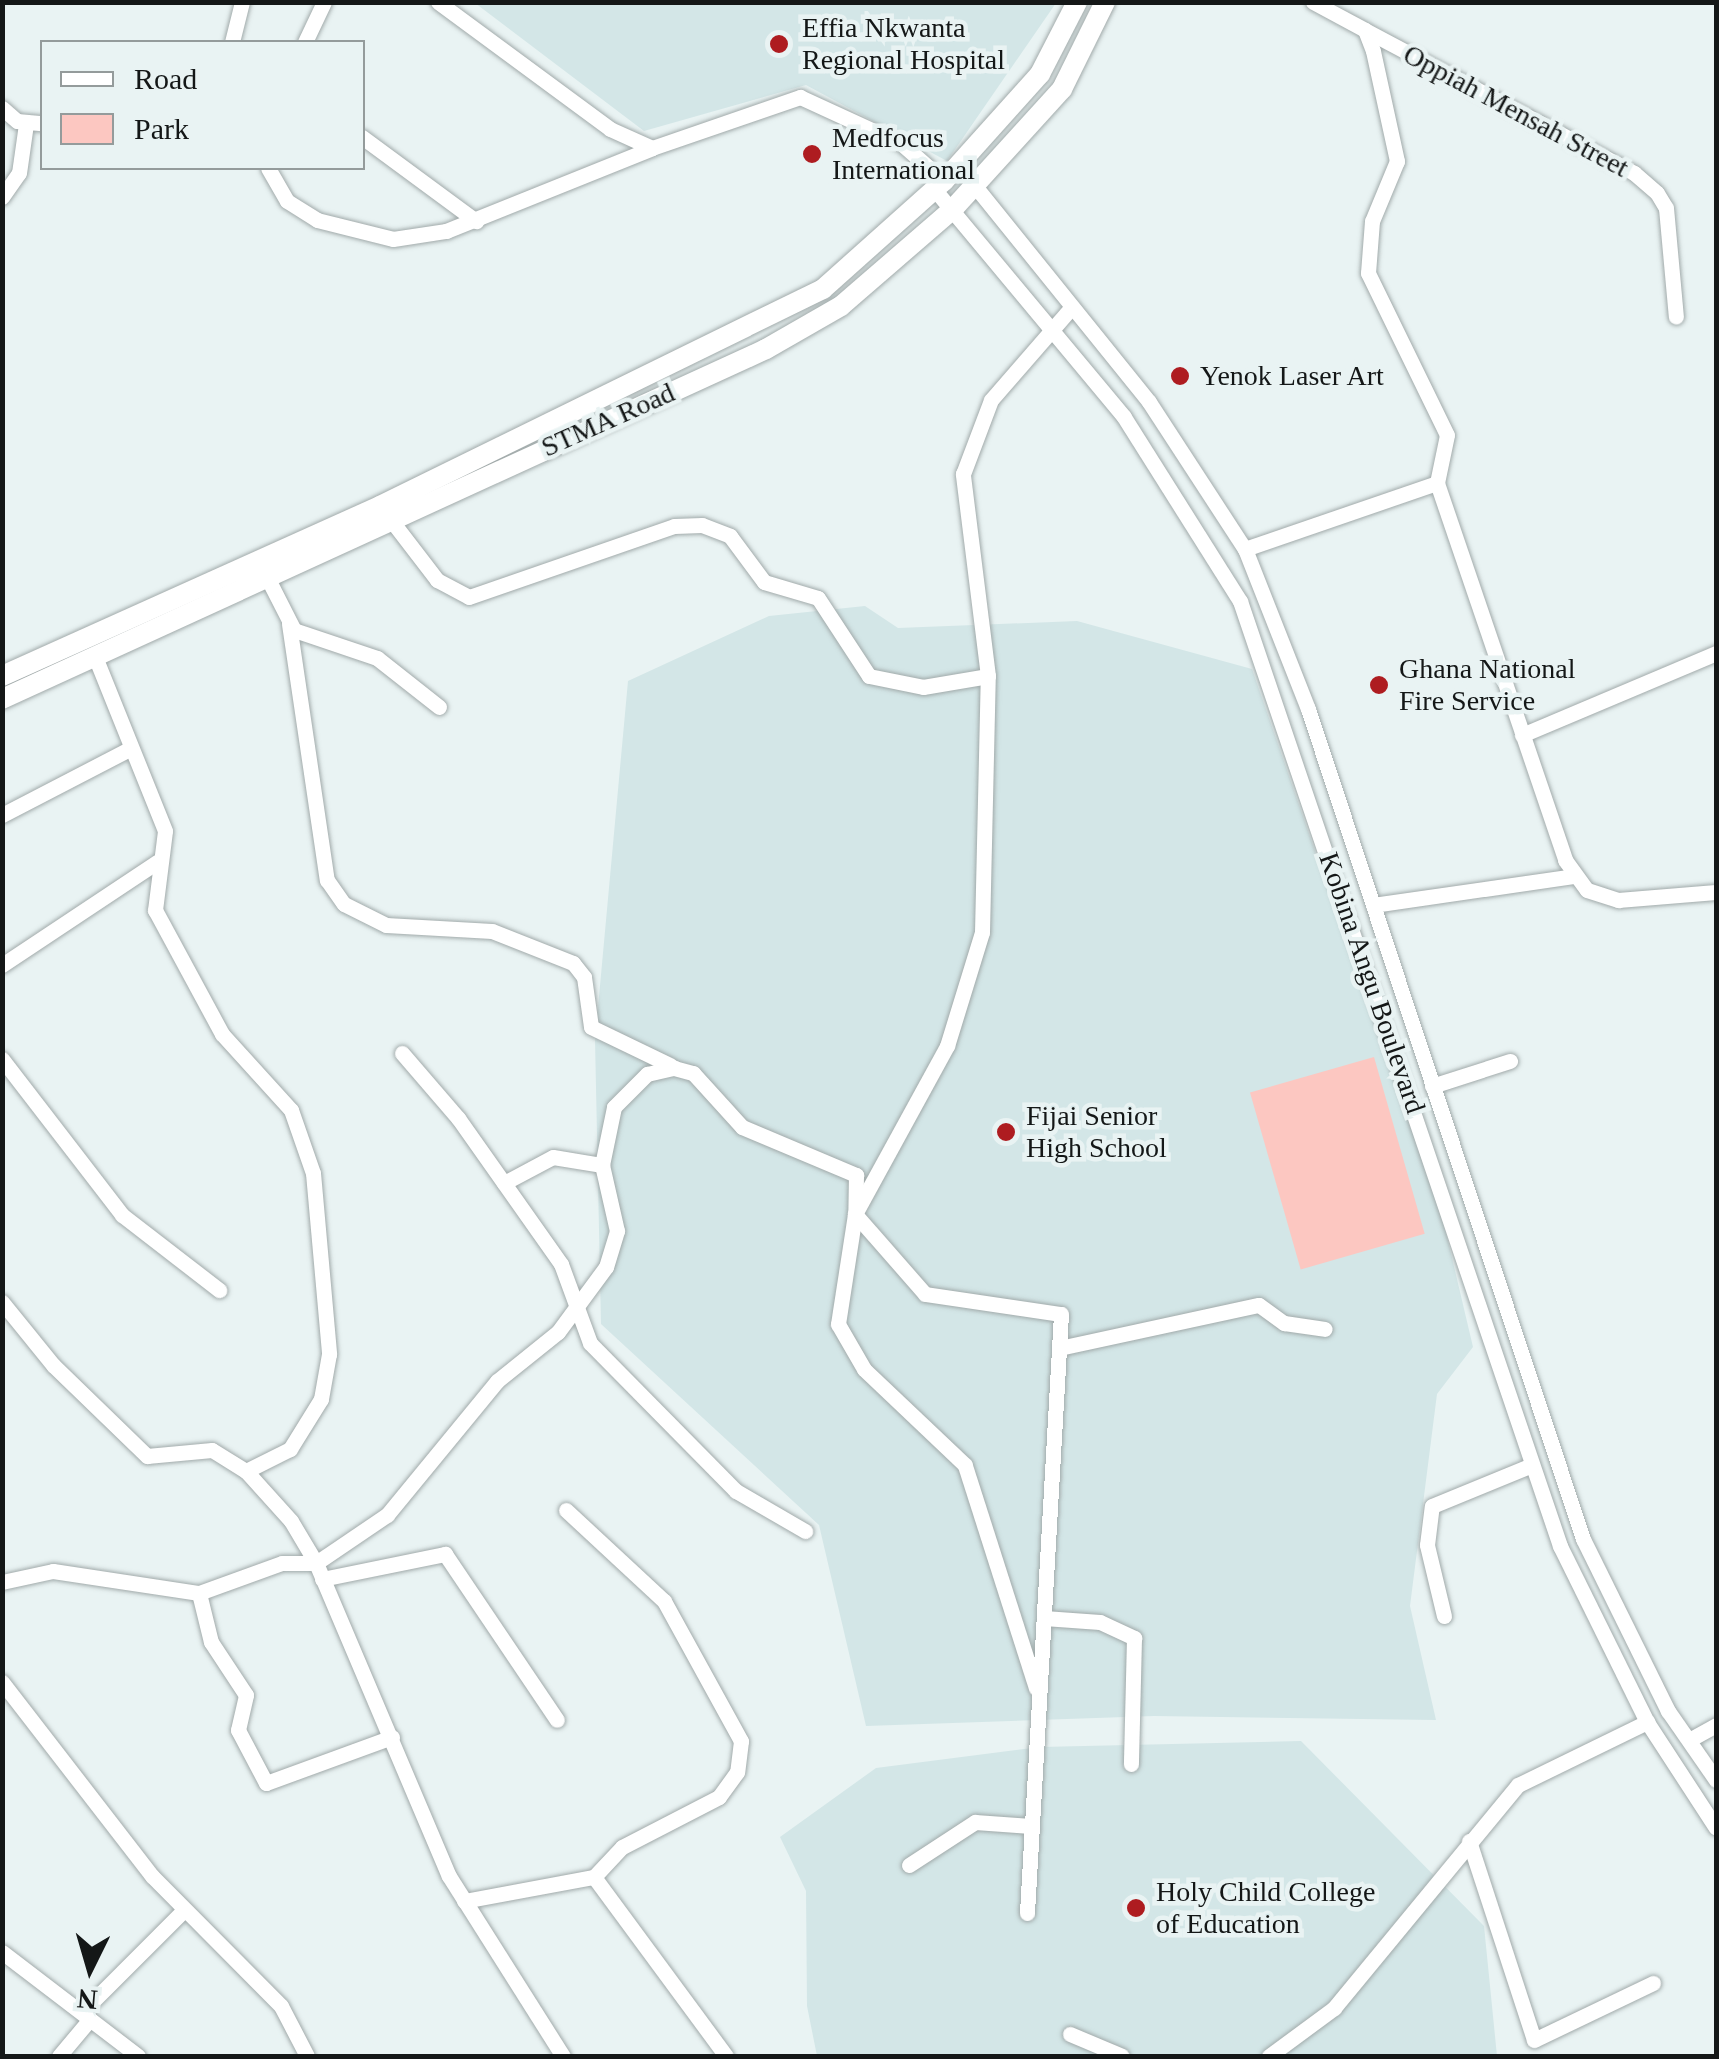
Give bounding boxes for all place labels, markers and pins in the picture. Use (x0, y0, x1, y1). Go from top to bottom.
place label: Effia Nkwanta Regional Hospital (802, 11, 1005, 77)
marker: Effia Nkwanta Regional Hospital (766, 31, 792, 57)
place label: Medfocus International (832, 121, 975, 187)
marker: Medfocus International (801, 143, 823, 165)
place label: Yenok Laser Art (1200, 359, 1385, 393)
marker: Yenok Laser Art (1169, 365, 1191, 387)
place label: Ghana National Fire Service (1399, 652, 1575, 718)
marker: Ghana National Fire Service (1368, 674, 1390, 696)
place label: Fijai Senior High School (1026, 1099, 1167, 1165)
marker: Fijai Senior High School (995, 1121, 1017, 1143)
place label: Holy Child College of Education (1156, 1875, 1375, 1941)
marker: Holy Child College of Education (1125, 1897, 1147, 1919)

